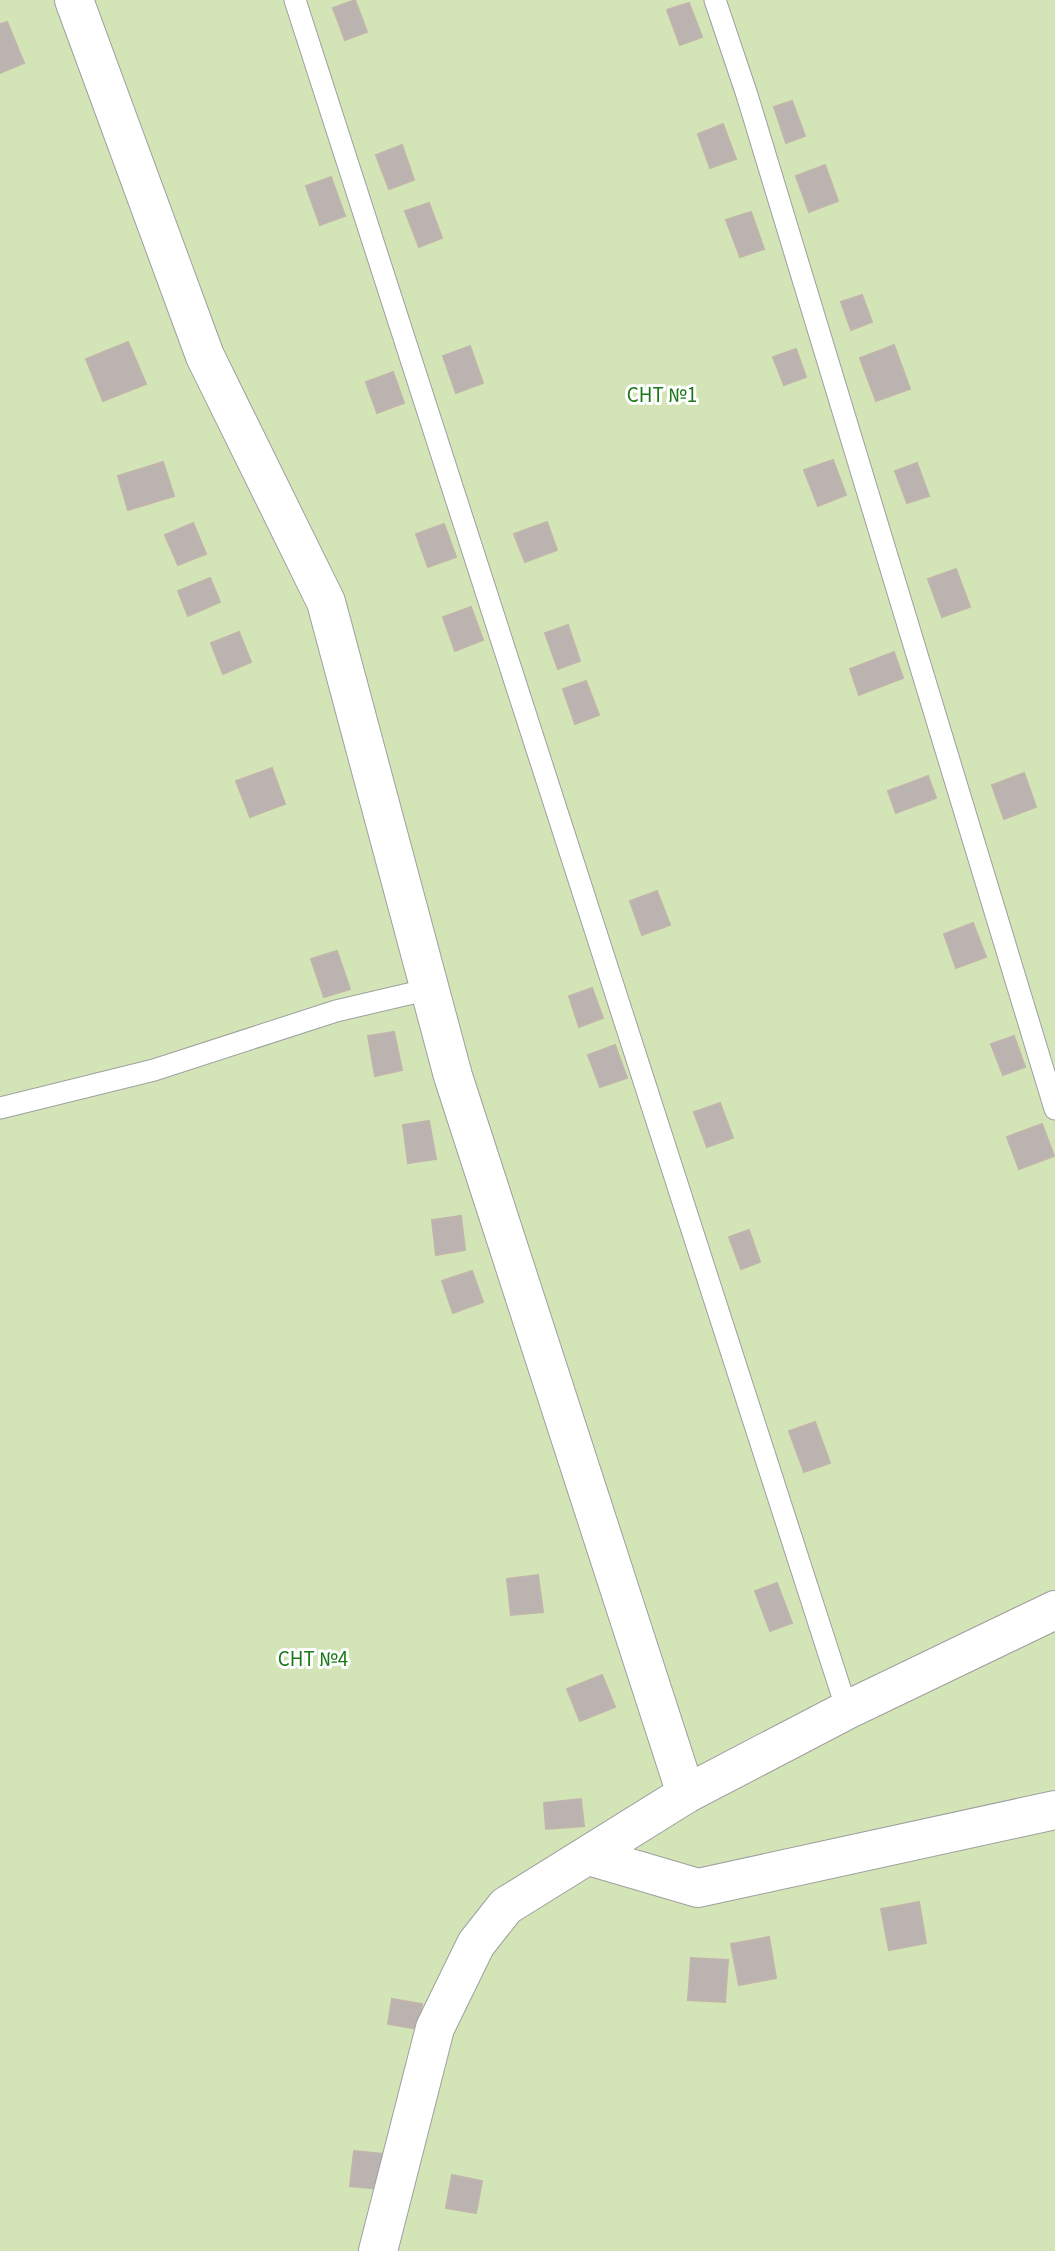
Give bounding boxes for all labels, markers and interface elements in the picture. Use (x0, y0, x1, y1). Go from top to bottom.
park label: СНТ №1 (627, 380, 697, 410)
park label: СНТ №4 (278, 1644, 348, 1674)

